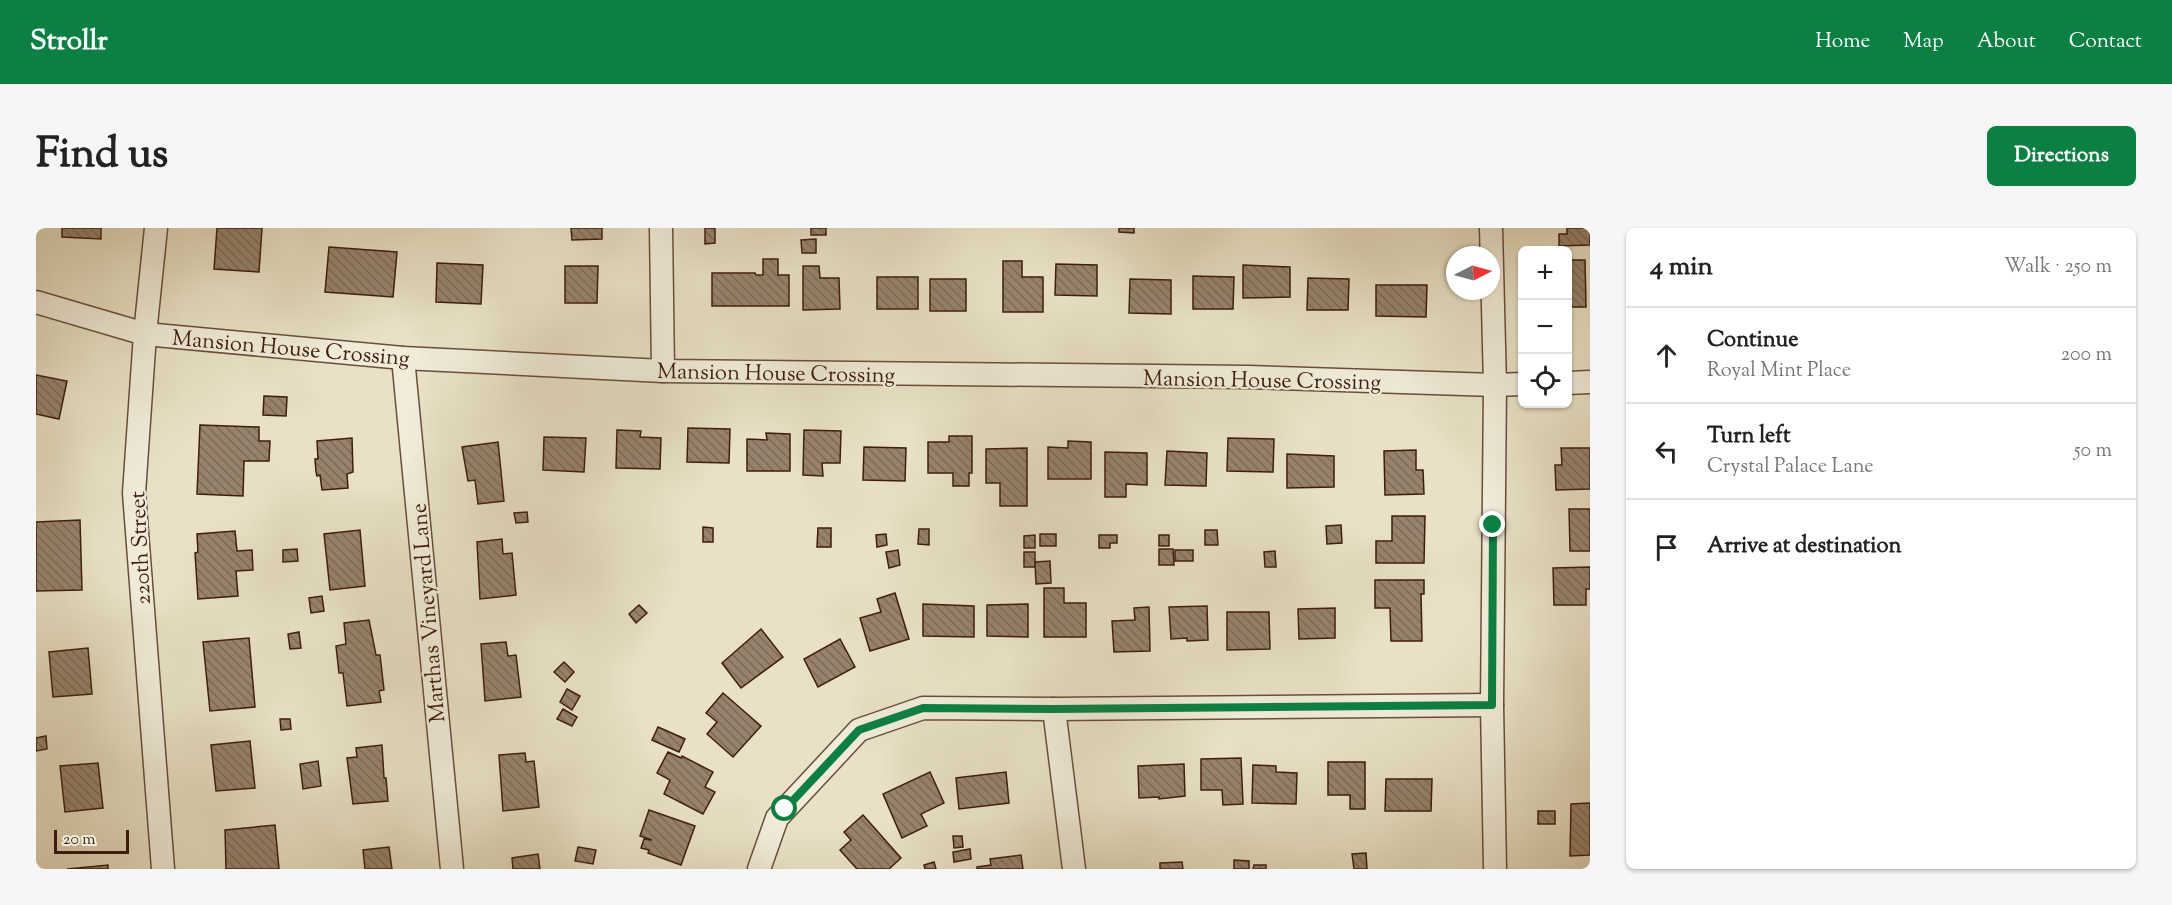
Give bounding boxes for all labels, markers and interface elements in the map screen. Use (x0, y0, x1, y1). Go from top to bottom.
text: Strollr (30, 22, 108, 62)
text: Home (1815, 27, 1870, 57)
text: Map (1903, 27, 1944, 57)
text: About (1977, 27, 2036, 57)
text: Contact (2069, 27, 2142, 57)
text: Find us (36, 126, 168, 186)
button: Directions (1987, 126, 2136, 186)
north arrow (1446, 246, 1500, 300)
map controls (1518, 246, 1572, 408)
button: + (1518, 246, 1572, 300)
text: 4 min (1650, 249, 1713, 286)
text: Walk · 250 m (2004, 253, 2112, 282)
button: − (1518, 300, 1572, 354)
street label: Mansion House Crossing (171, 324, 411, 376)
text: Continue (1707, 325, 1798, 357)
icon: ahead (1650, 339, 1683, 372)
text: 200 m (2061, 341, 2112, 370)
button: locate (1518, 354, 1572, 408)
street label: Mansion House Crossing (657, 357, 896, 393)
text: Royal Mint Place (1707, 357, 1851, 386)
street label: Mansion House Crossing (1143, 364, 1382, 400)
text: Turn left (1707, 421, 1790, 453)
icon: left (1650, 435, 1683, 468)
text: 50 m (2074, 437, 2112, 466)
text: Crystal Palace Lane (1707, 453, 1874, 482)
street label: 220th Street (123, 490, 161, 606)
street label: Marthas Vineyard Lane (404, 502, 456, 724)
route end (1479, 511, 1505, 537)
icon: arrive (1650, 531, 1683, 564)
text: Arrive at destination (1707, 531, 1902, 563)
route start (771, 795, 797, 821)
scale bar (54, 827, 129, 854)
text: 20 m (63, 829, 96, 852)

